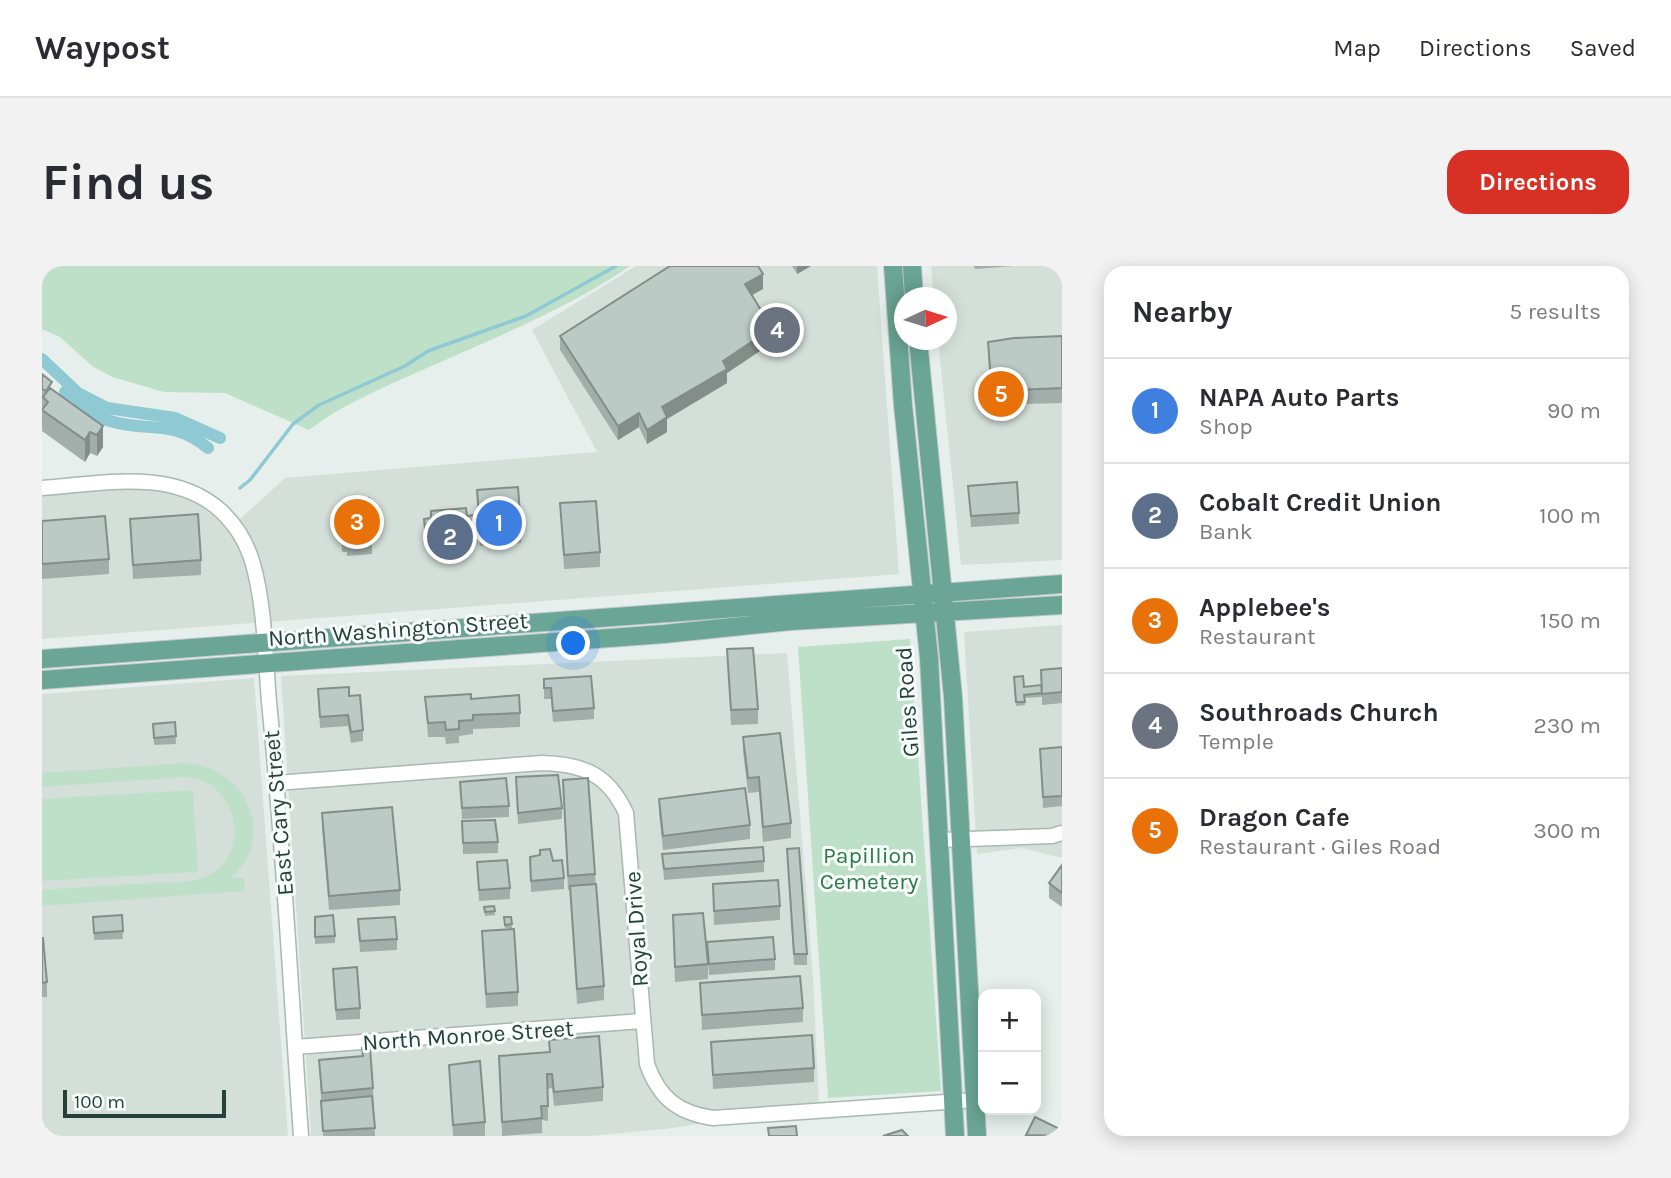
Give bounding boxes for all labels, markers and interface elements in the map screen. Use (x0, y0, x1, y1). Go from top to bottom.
text: Waypost (35, 29, 170, 67)
text: Map (1333, 34, 1381, 62)
text: Directions (1419, 34, 1532, 62)
text: Saved (1570, 34, 1636, 62)
button: Directions (1447, 150, 1629, 214)
text: Find us (42, 154, 214, 211)
north arrow (894, 287, 957, 350)
text: Nearby (1132, 294, 1232, 330)
text: 5 results (1509, 298, 1601, 325)
pin: 4 (754, 304, 800, 356)
pin: 5 (978, 368, 1024, 420)
text: NAPA Auto Parts (1199, 382, 1399, 413)
text: 1 (1151, 397, 1159, 424)
text: 90 m (1547, 397, 1601, 424)
text: Shop (1199, 413, 1253, 440)
text: Cobalt Credit Union (1199, 487, 1441, 518)
pin: 3 (334, 496, 380, 548)
pin: 1 (476, 497, 522, 549)
text: 2 (1148, 502, 1162, 529)
text: 100 m (1539, 502, 1601, 529)
pin: 2 (427, 511, 473, 563)
text: Bank (1199, 518, 1253, 545)
text: Applebee's (1199, 592, 1331, 623)
street label: North Washington Street (267, 607, 529, 652)
text: 3 (1148, 607, 1162, 634)
text: 150 m (1540, 607, 1601, 634)
text: Restaurant (1199, 623, 1316, 650)
your location (556, 626, 590, 660)
street label: Giles Road (890, 646, 925, 758)
text: Southroads Church (1199, 697, 1439, 728)
text: 4 (1148, 712, 1162, 739)
text: 230 m (1533, 712, 1601, 739)
text: Temple (1199, 728, 1274, 755)
street label: East Cary Street (258, 729, 299, 897)
text: Dragon Cafe (1199, 802, 1350, 833)
text: 5 (1148, 817, 1162, 844)
text: 300 m (1533, 817, 1601, 844)
text: Restaurant · Giles Road (1199, 833, 1441, 860)
park label: Papillion Cemetery (820, 842, 919, 895)
street label: Royal Drive (619, 870, 654, 988)
map controls (978, 989, 1041, 1115)
button: + (978, 989, 1041, 1052)
street label: North Monroe Street (361, 1015, 575, 1056)
button: − (978, 1052, 1041, 1115)
scale bar (63, 1087, 226, 1119)
text: 100 m (74, 1091, 125, 1113)

